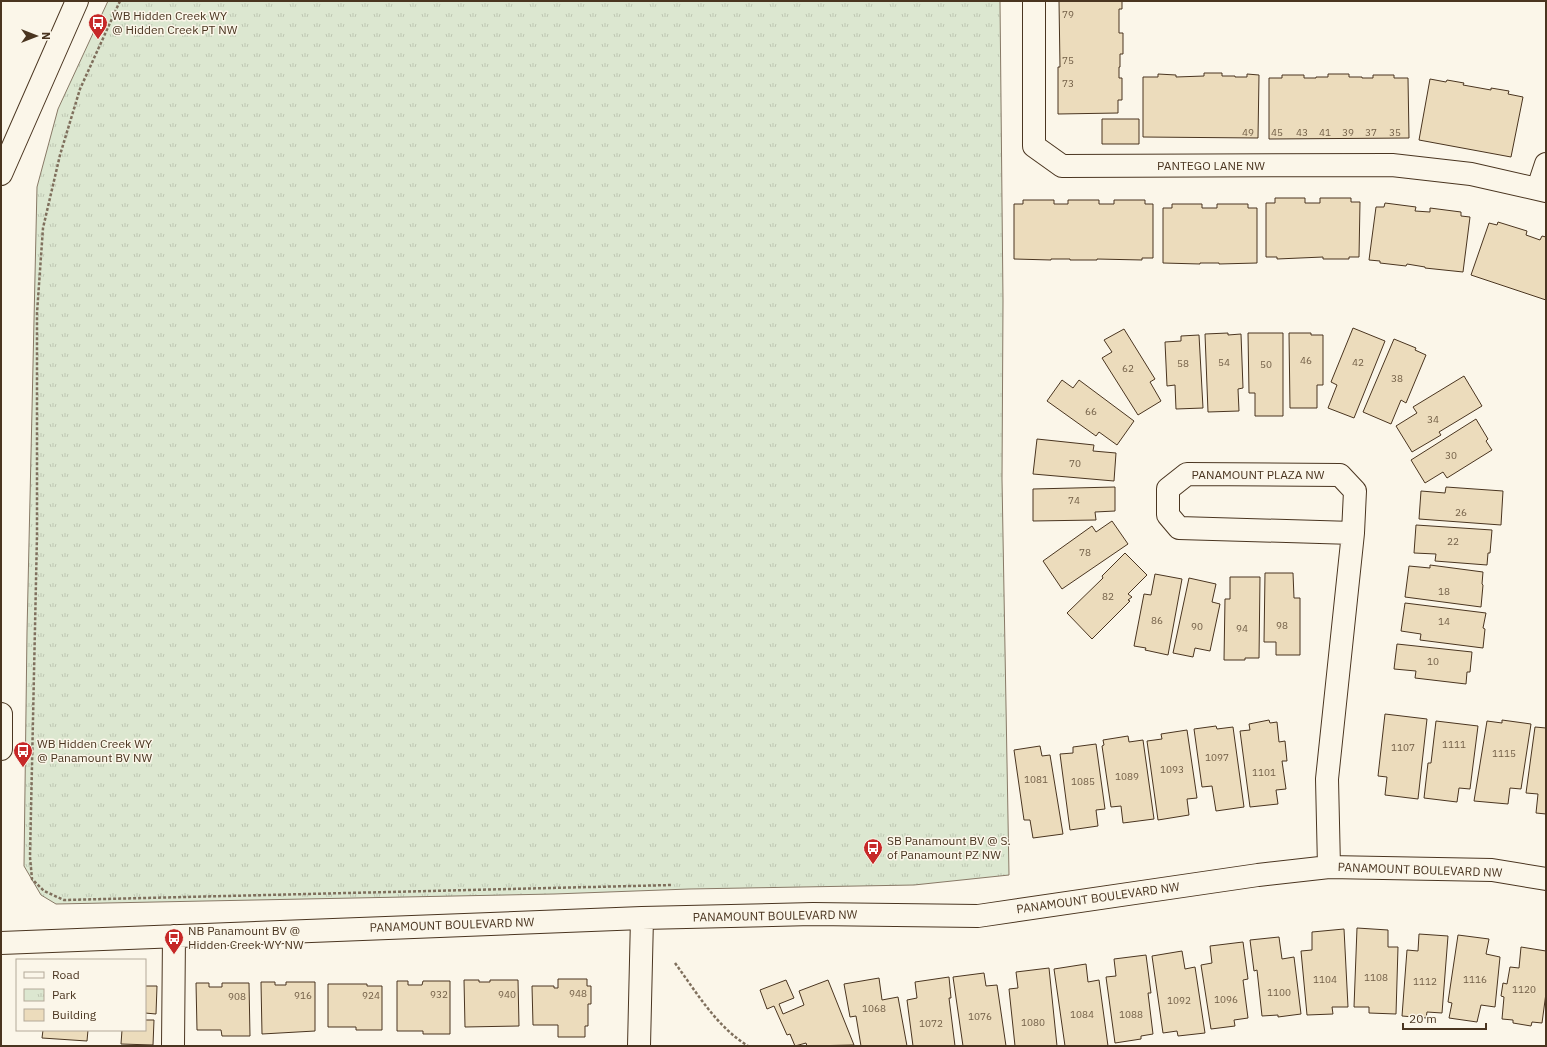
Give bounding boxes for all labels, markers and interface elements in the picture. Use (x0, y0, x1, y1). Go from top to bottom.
place label: WB Hidden Creek WY @ Hidden Creek PT NW (112, 8, 238, 37)
house number: 79 (1062, 8, 1074, 21)
bus stop icon: WB Hidden Creek WY @ Hidden Creek PT NW (87, 12, 109, 40)
north arrow (16, 16, 56, 56)
text: N (39, 32, 53, 40)
house number: 75 (1062, 54, 1074, 67)
house number: 73 (1062, 77, 1074, 90)
house number: 49 (1242, 126, 1254, 139)
house number: 45 (1271, 126, 1283, 139)
house number: 43 (1296, 126, 1308, 139)
house number: 41 (1319, 126, 1331, 139)
house number: 39 (1342, 126, 1354, 139)
house number: 37 (1365, 126, 1377, 139)
house number: 35 (1389, 126, 1401, 139)
street label: PANTEGO LANE NW (1157, 158, 1265, 173)
house number: 46 (1300, 354, 1312, 367)
house number: 54 (1218, 356, 1230, 369)
house number: 42 (1352, 356, 1364, 369)
house number: 58 (1177, 357, 1189, 370)
house number: 50 (1260, 358, 1272, 371)
house number: 62 (1122, 362, 1134, 375)
house number: 38 (1391, 372, 1403, 385)
house number: 66 (1085, 405, 1097, 418)
house number: 34 (1427, 413, 1439, 426)
house number: 30 (1445, 449, 1457, 462)
house number: 70 (1069, 457, 1081, 470)
street label: PANAMOUNT PLAZA NW (1191, 467, 1325, 482)
house number: 74 (1068, 494, 1080, 507)
house number: 26 (1455, 506, 1467, 519)
house number: 22 (1447, 535, 1459, 548)
house number: 78 (1079, 546, 1091, 559)
house number: 18 (1438, 585, 1450, 598)
house number: 82 (1102, 590, 1114, 603)
house number: 86 (1151, 614, 1163, 627)
house number: 14 (1438, 615, 1450, 628)
house number: 98 (1276, 619, 1288, 632)
house number: 90 (1191, 620, 1203, 633)
house number: 94 (1236, 622, 1248, 635)
house number: 10 (1427, 655, 1439, 668)
place label: WB Hidden Creek WY @ Panamount BV NW (37, 736, 152, 765)
house number: 1111 (1442, 738, 1466, 751)
bus stop icon: WB Hidden Creek WY @ Panamount BV NW (12, 740, 34, 768)
house number: 1107 (1391, 741, 1415, 754)
house number: 1115 (1492, 747, 1516, 760)
house number: 1097 (1205, 751, 1229, 764)
house number: 1093 (1160, 763, 1184, 776)
house number: 1101 (1252, 766, 1276, 779)
house number: 1089 (1115, 770, 1139, 783)
house number: 1081 (1024, 773, 1048, 786)
house number: 1085 (1071, 775, 1095, 788)
place label: SB Panamount BV @ S. of Panamount PZ NW (887, 833, 1011, 862)
bus stop icon: SB Panamount BV @ S. of Panamount PZ NW (862, 837, 884, 865)
street label: PANAMOUNT BOULEVARD NW (1337, 859, 1503, 880)
street label: PANAMOUNT BOULEVARD NW (1015, 879, 1181, 916)
street label: PANAMOUNT BOULEVARD NW (692, 907, 858, 924)
street label: PANAMOUNT BOULEVARD NW (369, 914, 535, 935)
place label: NB Panamount BV @ Hidden Creek WY NW (188, 923, 304, 952)
bus stop icon: NB Panamount BV @ Hidden Creek WY NW (163, 927, 185, 955)
legend (16, 959, 146, 1031)
text: Road (52, 967, 80, 982)
house number: 1108 (1364, 971, 1388, 984)
house number: 1104 (1313, 973, 1337, 986)
house number: 1116 (1463, 973, 1487, 986)
house number: 1112 (1413, 975, 1437, 988)
house number: 1120 (1512, 983, 1536, 996)
house number: 1100 (1267, 986, 1291, 999)
text: Park (52, 987, 77, 1002)
house number: 948 (569, 987, 587, 1000)
house number: 932 (430, 988, 448, 1001)
house number: 940 (498, 988, 516, 1001)
house number: 916 (294, 989, 312, 1002)
house number: 924 (362, 989, 380, 1002)
house number: 908 (228, 990, 246, 1003)
house number: 1096 (1214, 993, 1238, 1006)
house number: 1092 (1167, 994, 1191, 1007)
house number: 1068 (862, 1002, 886, 1015)
scale bar (1403, 1005, 1486, 1031)
text: Building (52, 1007, 97, 1022)
house number: 1084 (1070, 1008, 1094, 1021)
house number: 1088 (1119, 1008, 1143, 1021)
house number: 1076 (968, 1010, 992, 1023)
text: 20 m (1409, 1011, 1437, 1026)
house number: 1080 (1021, 1016, 1045, 1029)
house number: 1072 (919, 1017, 943, 1030)

